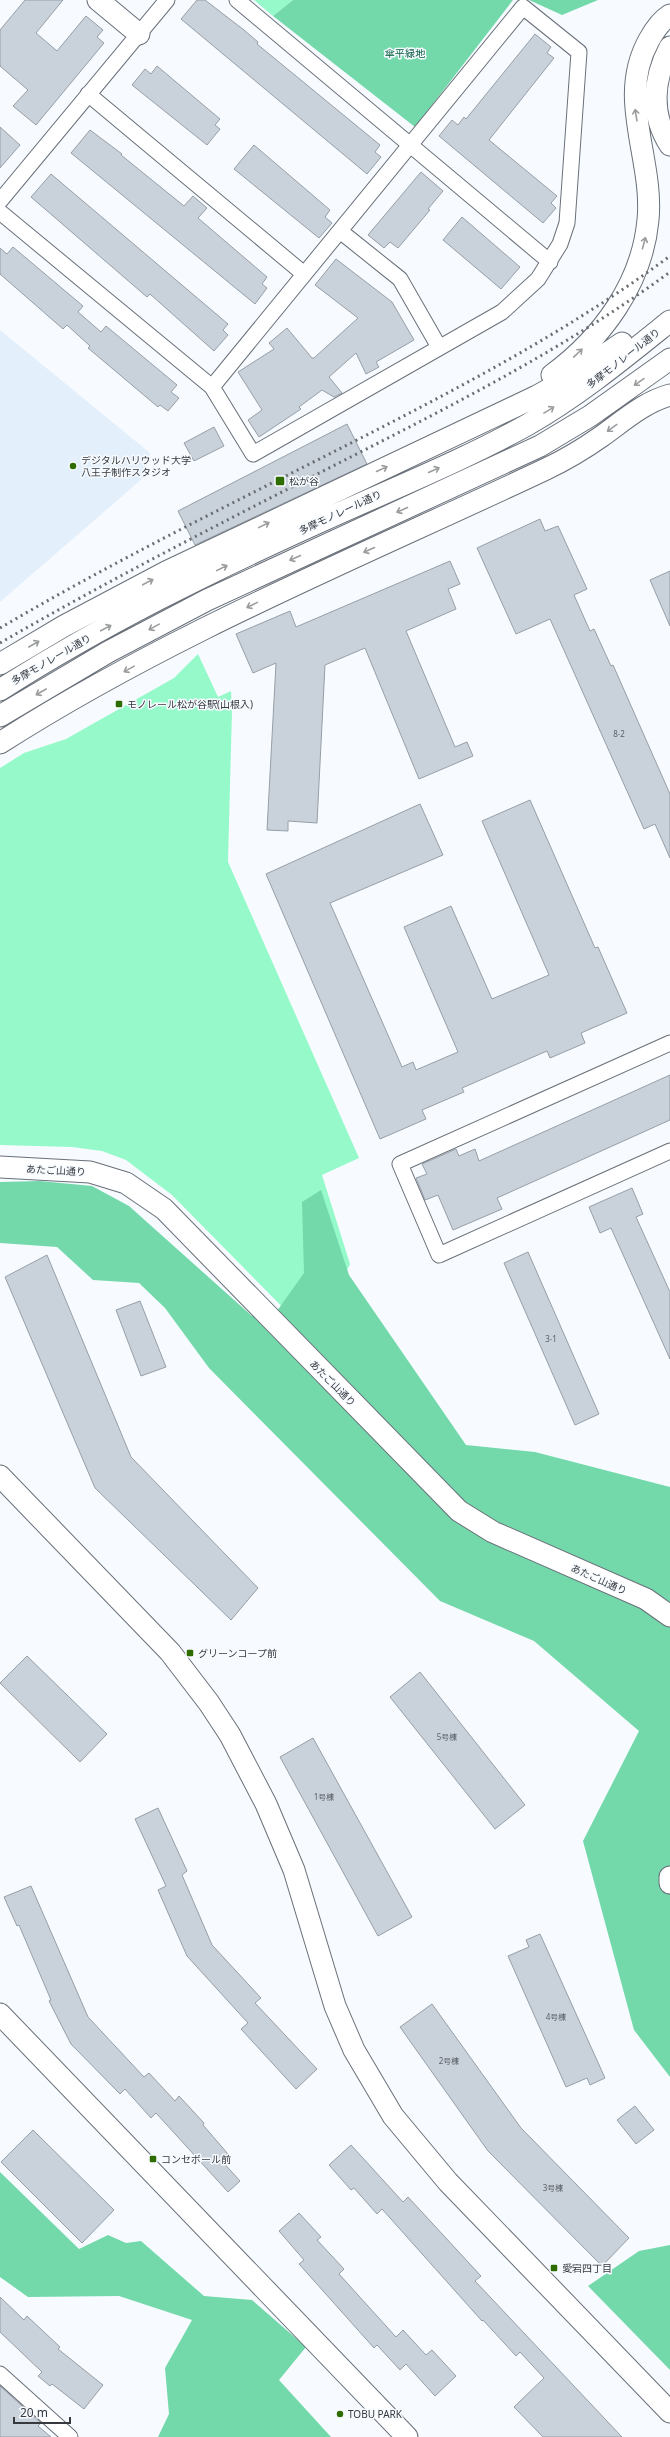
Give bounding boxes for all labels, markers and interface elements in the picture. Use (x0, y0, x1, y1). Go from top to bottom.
park label: 傘平緑地 (385, 46, 426, 60)
one-way arrow (632, 109, 640, 122)
one-way arrow (641, 237, 648, 250)
street label: 多摩モノレール通り (583, 325, 663, 391)
one-way arrow (573, 348, 583, 358)
one-way arrow (634, 378, 645, 386)
one-way arrow (543, 406, 555, 414)
one-way arrow (607, 424, 618, 432)
place label: デジタルハリウッド大学 八王子制作スタジオ (81, 453, 191, 479)
marker: デジタルハリウッド大学 八王子制作スタジオ (68, 461, 78, 471)
one-way arrow (376, 465, 388, 472)
one-way arrow (428, 466, 440, 473)
place label: 松が谷 (289, 474, 319, 488)
marker: 松が谷 (274, 475, 286, 487)
street label: 多摩モノレール通り (296, 487, 384, 537)
one-way arrow (396, 507, 408, 514)
one-way arrow (258, 520, 270, 528)
one-way arrow (364, 546, 376, 554)
one-way arrow (290, 554, 302, 562)
one-way arrow (216, 564, 228, 571)
one-way arrow (142, 578, 154, 585)
one-way arrow (246, 602, 258, 609)
one-way arrow (100, 624, 112, 631)
one-way arrow (148, 624, 160, 631)
street label: 多摩モノレール通り (9, 630, 93, 688)
one-way arrow (28, 640, 39, 648)
one-way arrow (123, 665, 135, 673)
one-way arrow (35, 688, 47, 696)
place label: モノレール松が谷駅(山根入) (127, 697, 253, 711)
marker: モノレール松が谷駅(山根入) (114, 699, 124, 709)
house number: 8-2 (613, 728, 625, 739)
street label: あたご山通り (26, 1161, 86, 1179)
house number: 3-1 (545, 1333, 557, 1344)
street label: あたご山通り (307, 1357, 359, 1409)
street label: あたご山通り (569, 1560, 629, 1598)
place label: グリーンコープ前 (198, 1646, 277, 1660)
marker: グリーンコープ前 (185, 1648, 195, 1658)
house number: 5号棟 (437, 1731, 457, 1742)
house number: 1号棟 (314, 1791, 334, 1802)
house number: 4号棟 (546, 2011, 566, 2022)
house number: 2号棟 (439, 2055, 459, 2066)
place label: コンセボール前 (161, 2152, 231, 2166)
marker: コンセボール前 (148, 2154, 158, 2164)
house number: 3号棟 (543, 2182, 563, 2193)
place label: 愛宕四丁目 (562, 2261, 612, 2275)
marker: 愛宕四丁目 (549, 2263, 559, 2273)
scale bar (14, 2399, 70, 2425)
text: 20 m (20, 2404, 48, 2421)
place label: TOBU PARK (348, 2407, 403, 2421)
marker: TOBU PARK (335, 2409, 345, 2419)

